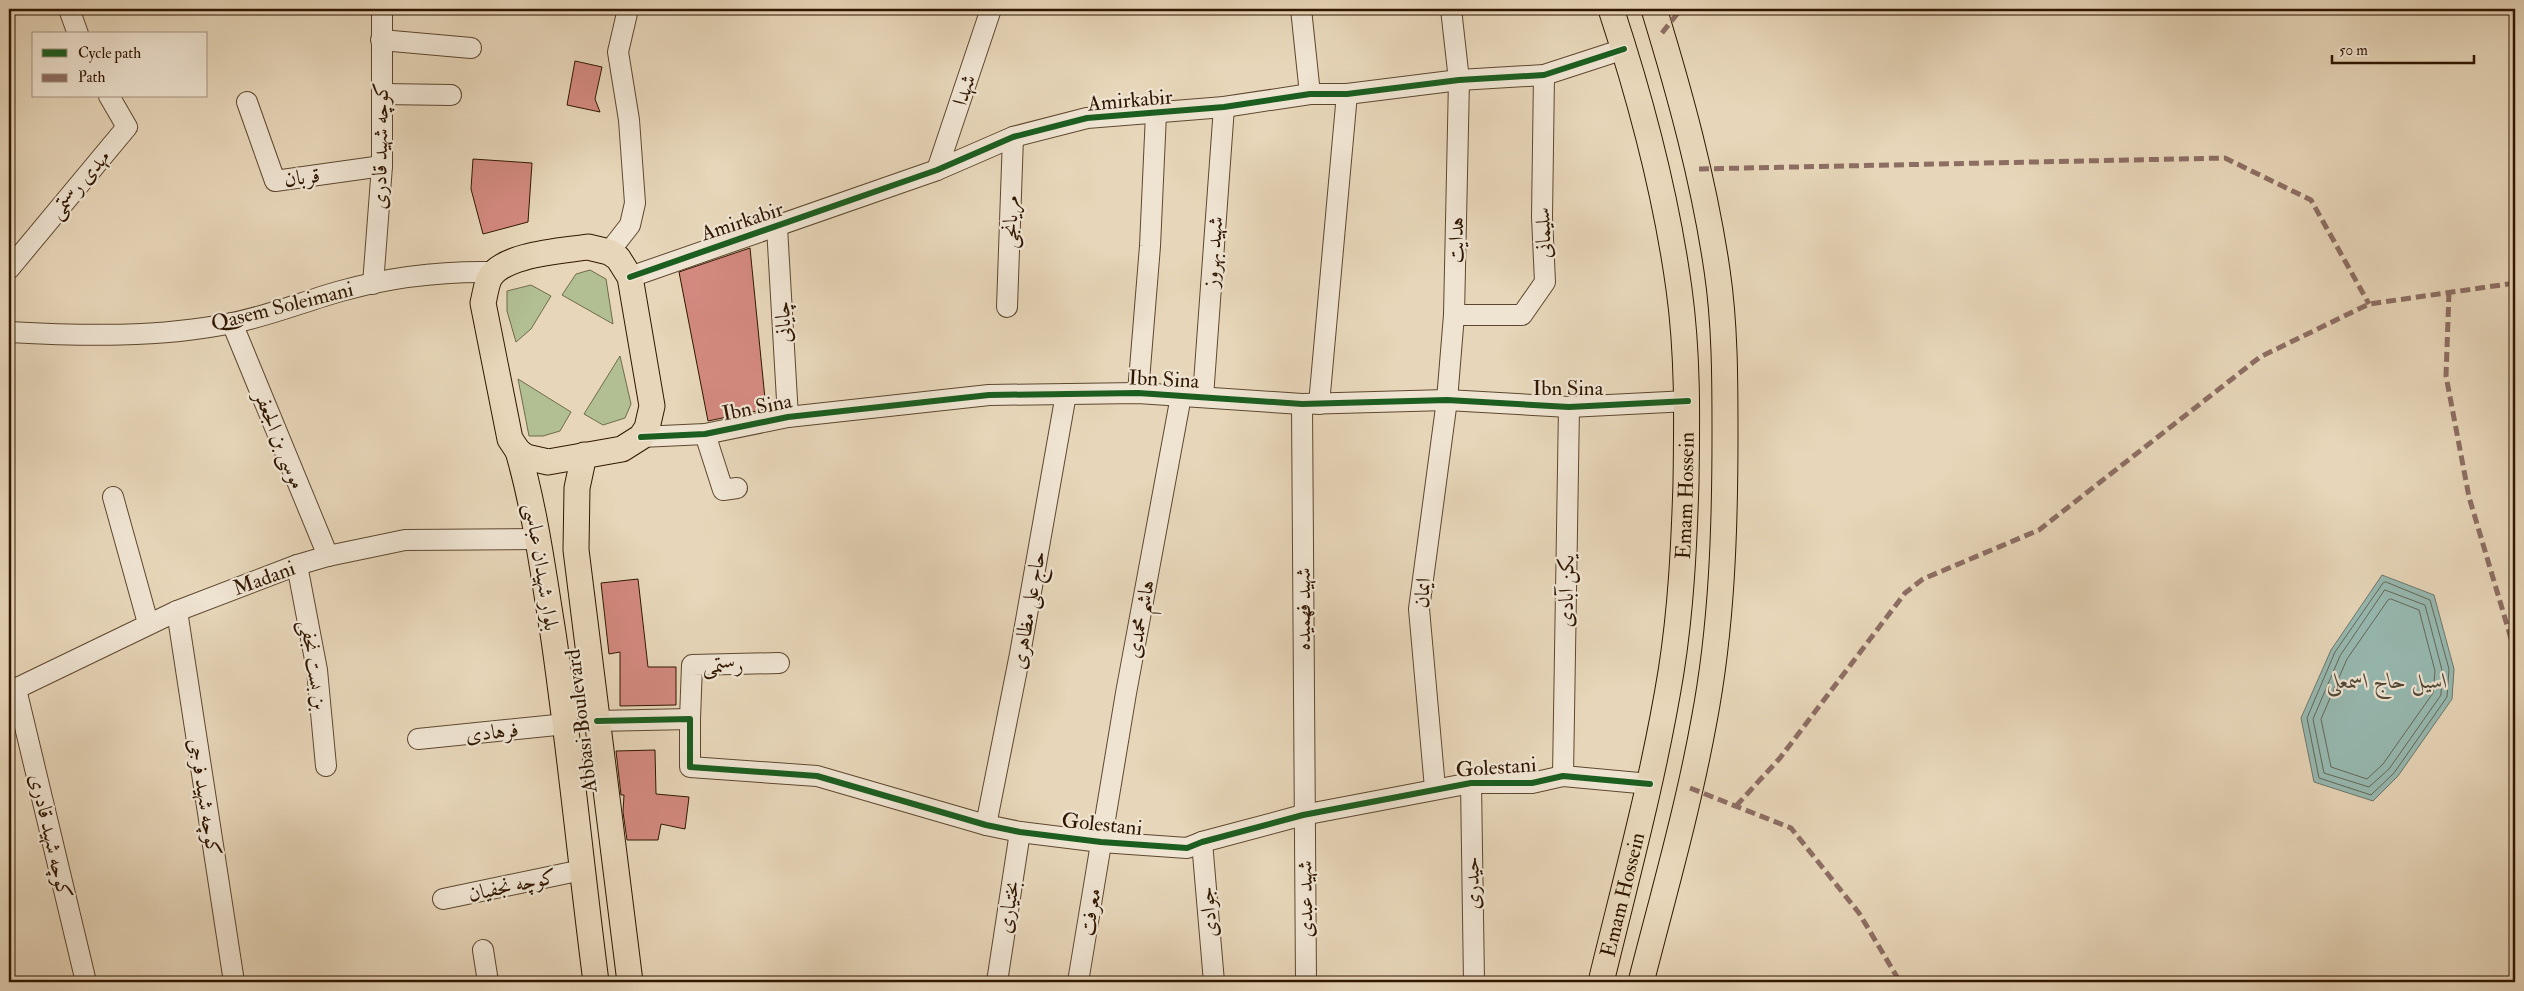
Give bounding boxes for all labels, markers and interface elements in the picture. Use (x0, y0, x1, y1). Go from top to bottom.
legend (32, 32, 208, 98)
scale bar (2332, 32, 2474, 64)
text: 50 m (2339, 41, 2368, 60)
text: Cycle path (78, 44, 141, 64)
text: Path (78, 68, 105, 87)
street label: شهدا (947, 71, 982, 109)
street label: کوچه شهید قادری (366, 82, 395, 210)
street label: Amirkabir (1085, 83, 1174, 118)
street label: مهدی رستمی (43, 144, 116, 224)
street label: قربان (283, 162, 322, 193)
street label: Amirkabir (697, 195, 787, 248)
street label: مریانجی (996, 195, 1026, 249)
street label: سلیمانی (1529, 207, 1558, 259)
street label: شهید بهروز (1197, 215, 1229, 291)
street label: هدایت (1443, 217, 1470, 263)
street label: Qasem Soleimani (208, 276, 356, 337)
street label: چایانی (769, 300, 798, 344)
street label: Ibn Sina (1128, 364, 1200, 395)
street label: Ibn Sina (1533, 375, 1604, 402)
street label: موسی بن الجعفر (246, 385, 311, 493)
street label: Ibn Sina (720, 387, 795, 427)
street label: Emam Hossein (1670, 432, 1701, 560)
street label: بلوار شهیدان عباسی (517, 501, 565, 633)
street label: حاج علی مظاهری (1005, 549, 1057, 672)
street label: یکن آبادی (1552, 554, 1581, 628)
street label: Madani (229, 555, 299, 602)
street label: شهید فهمیده (1290, 567, 1317, 651)
street label: ایمان (1408, 577, 1437, 609)
street label: هاشم محمدی (1120, 578, 1168, 662)
street label: بن بست نجفی (293, 618, 333, 712)
street label: Abbasi Boulevard (559, 647, 604, 795)
street label: رستمی (702, 652, 744, 679)
water label: اسیل حاج اسمعلی (2326, 667, 2448, 700)
street label: فرهادی (464, 716, 520, 749)
street label: کوچه شهید فرجی (182, 736, 227, 858)
street label: Golestani (1455, 751, 1538, 784)
street label: کوچه شهید قادری (23, 771, 78, 901)
street label: Golestani (1060, 807, 1144, 842)
street label: Emam Hossein (1595, 830, 1651, 960)
street label: حیدری (1459, 856, 1486, 910)
street label: شهید عبدی (1291, 860, 1320, 938)
street label: کوچه نجفیان (465, 863, 559, 908)
street label: بختیاری (991, 879, 1026, 935)
street label: جوادی (1193, 885, 1224, 939)
street label: معرفت (1073, 886, 1108, 938)

